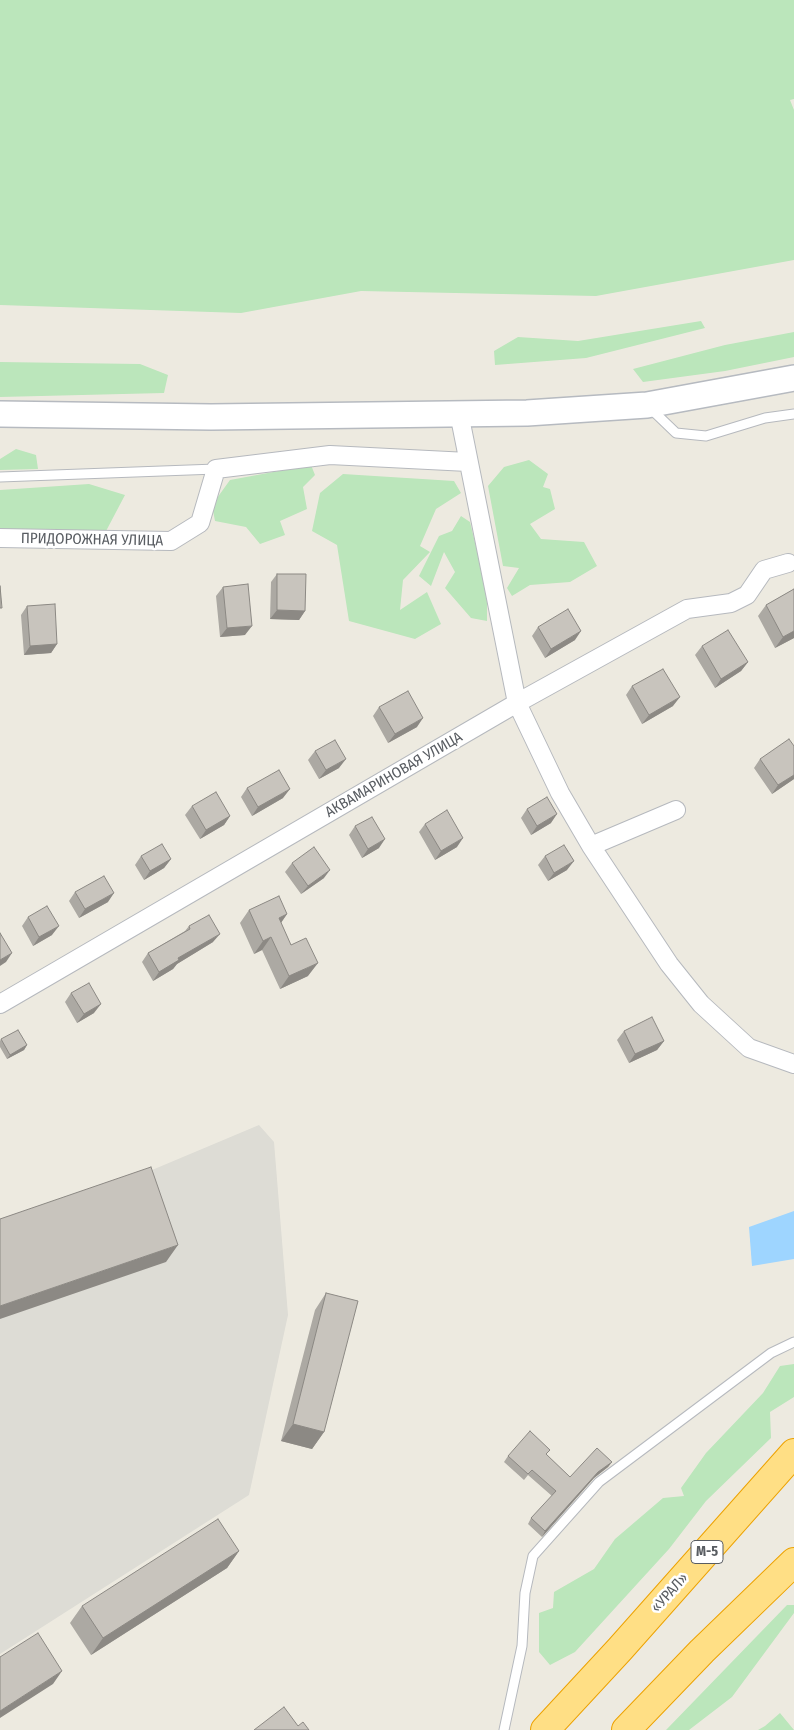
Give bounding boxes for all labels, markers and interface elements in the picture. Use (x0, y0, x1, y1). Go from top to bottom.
street label: ПРИДОРОЖНАЯ УЛИЦА (21, 530, 163, 550)
street label: АКВАМАРИНОВАЯ УЛИЦА (322, 728, 466, 822)
road number: М-5 (691, 1540, 723, 1564)
street label: «УРАЛ» (648, 1569, 692, 1617)

